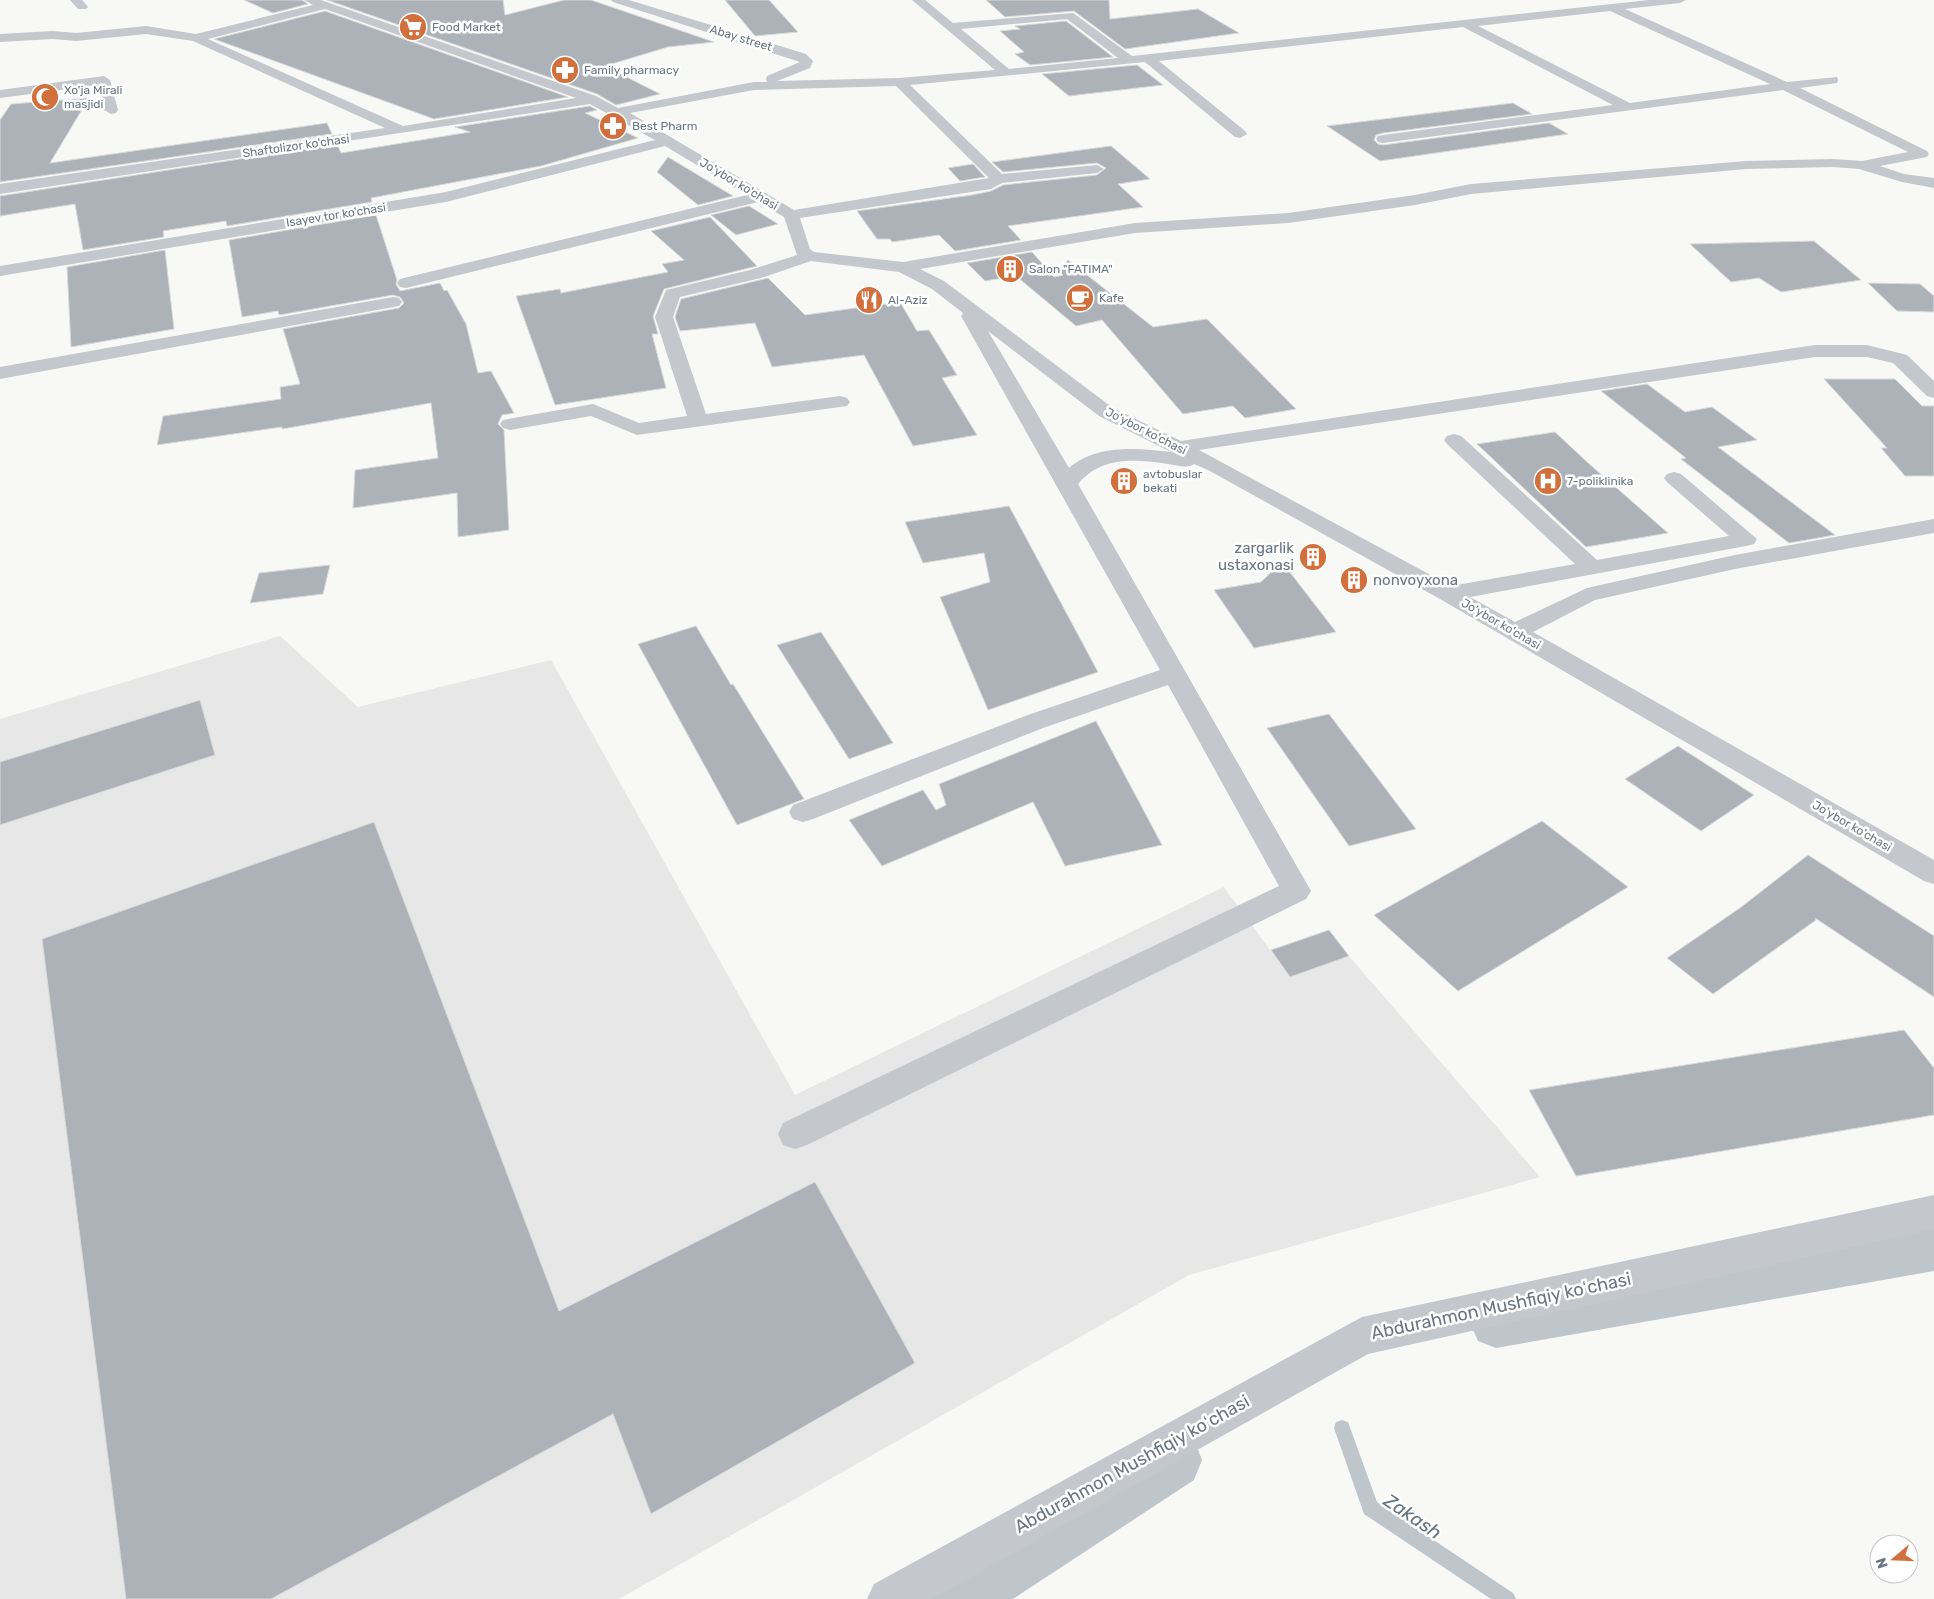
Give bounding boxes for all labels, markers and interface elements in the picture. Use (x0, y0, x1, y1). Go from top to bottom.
supermarket icon: Food Market (398, 12, 428, 42)
place label: Food Market (432, 20, 501, 34)
street label: Abay street (708, 22, 774, 54)
pharmacy icon: Family pharmacy (550, 55, 580, 85)
place label: Family pharmacy (584, 63, 679, 77)
mosque icon: Xo'ja Mirali masjidi (30, 82, 60, 112)
place label: Xo'ja Mirali masjidi (64, 83, 123, 111)
pharmacy icon: Best Pharm (598, 111, 628, 141)
place label: Best Pharm (632, 119, 697, 133)
street label: Shaftolizor ko'chasi (242, 132, 350, 160)
street label: Jo'ybor ko'chasi (697, 155, 781, 213)
street label: Isayev tor ko'chasi (285, 200, 387, 230)
building icon: Salon "FATIMA" (995, 254, 1025, 284)
place label: Salon "FATIMA" (1029, 262, 1113, 276)
cafe icon: Kafe (1065, 283, 1095, 313)
restaurant icon: Al-Aziz (854, 285, 884, 315)
place label: Kafe (1099, 291, 1124, 305)
place label: Al-Aziz (888, 293, 928, 307)
street label: Jo'ybor ko'chasi (1103, 405, 1189, 457)
building icon: avtobuslar bekati (1109, 466, 1139, 496)
hospital icon: 7-poliklinika (1533, 466, 1563, 496)
place label: avtobuslar bekati (1143, 467, 1203, 495)
place label: 7-poliklinika (1567, 474, 1633, 488)
place label: zargarlik ustaxonasi (1218, 539, 1294, 574)
building icon: zargarlik ustaxonasi (1298, 542, 1328, 572)
building icon: nonvoyxona (1339, 565, 1369, 595)
place label: nonvoyxona (1373, 571, 1458, 589)
street label: Jo'ybor ko'chasi (1459, 596, 1543, 652)
street label: Jo'ybor ko'chasi (1810, 798, 1894, 854)
street label: Abdurahmon Mushfiqiy koʻchasi (1369, 1268, 1633, 1344)
street label: Abdurahmon Mushfiqiy koʻchasi (1011, 1390, 1253, 1538)
water label: Zakash (1379, 1488, 1446, 1544)
north arrow (1869, 1534, 1919, 1584)
text: N (1873, 1556, 1892, 1571)

